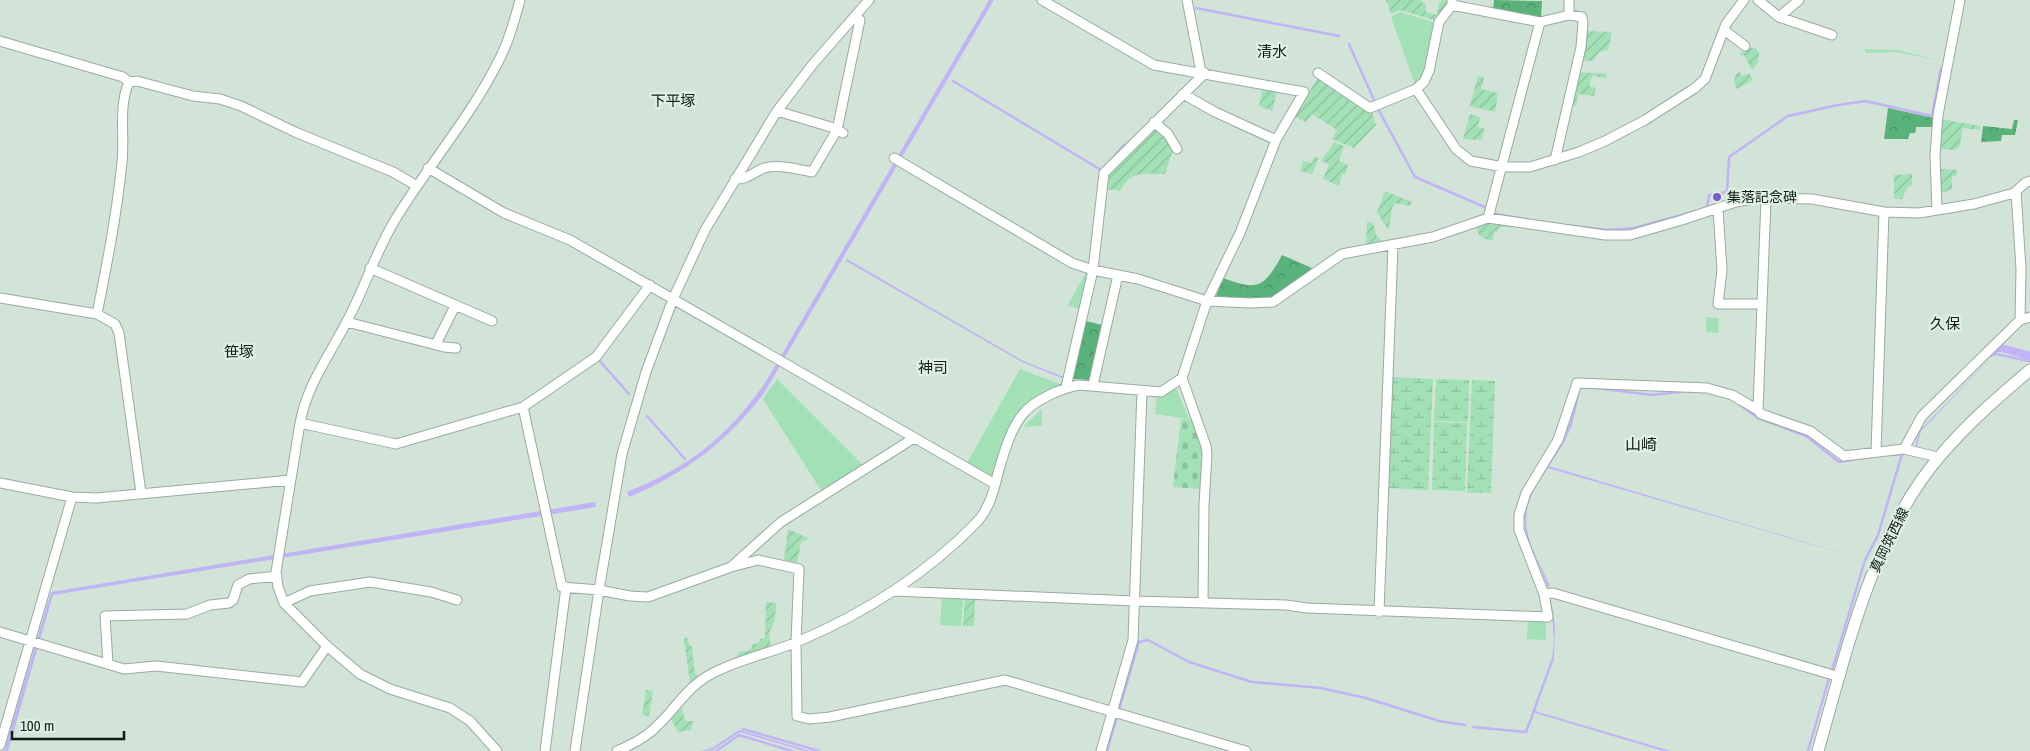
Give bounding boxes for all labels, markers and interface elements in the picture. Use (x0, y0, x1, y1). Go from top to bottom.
district label: 清水 (1257, 41, 1287, 62)
district label: 下平塚 (650, 90, 696, 111)
place label: 集落記念碑 (1727, 188, 1797, 206)
marker: 集落記念碑 (1711, 191, 1723, 203)
district label: 久保 (1930, 313, 1960, 334)
district label: 笹塚 (224, 341, 254, 362)
district label: 神司 (918, 357, 948, 378)
district label: 山崎 (1625, 433, 1657, 455)
street label: 真岡筑西線 (1866, 505, 1912, 575)
scale bar (12, 708, 125, 740)
text: 100 m (20, 715, 54, 736)

